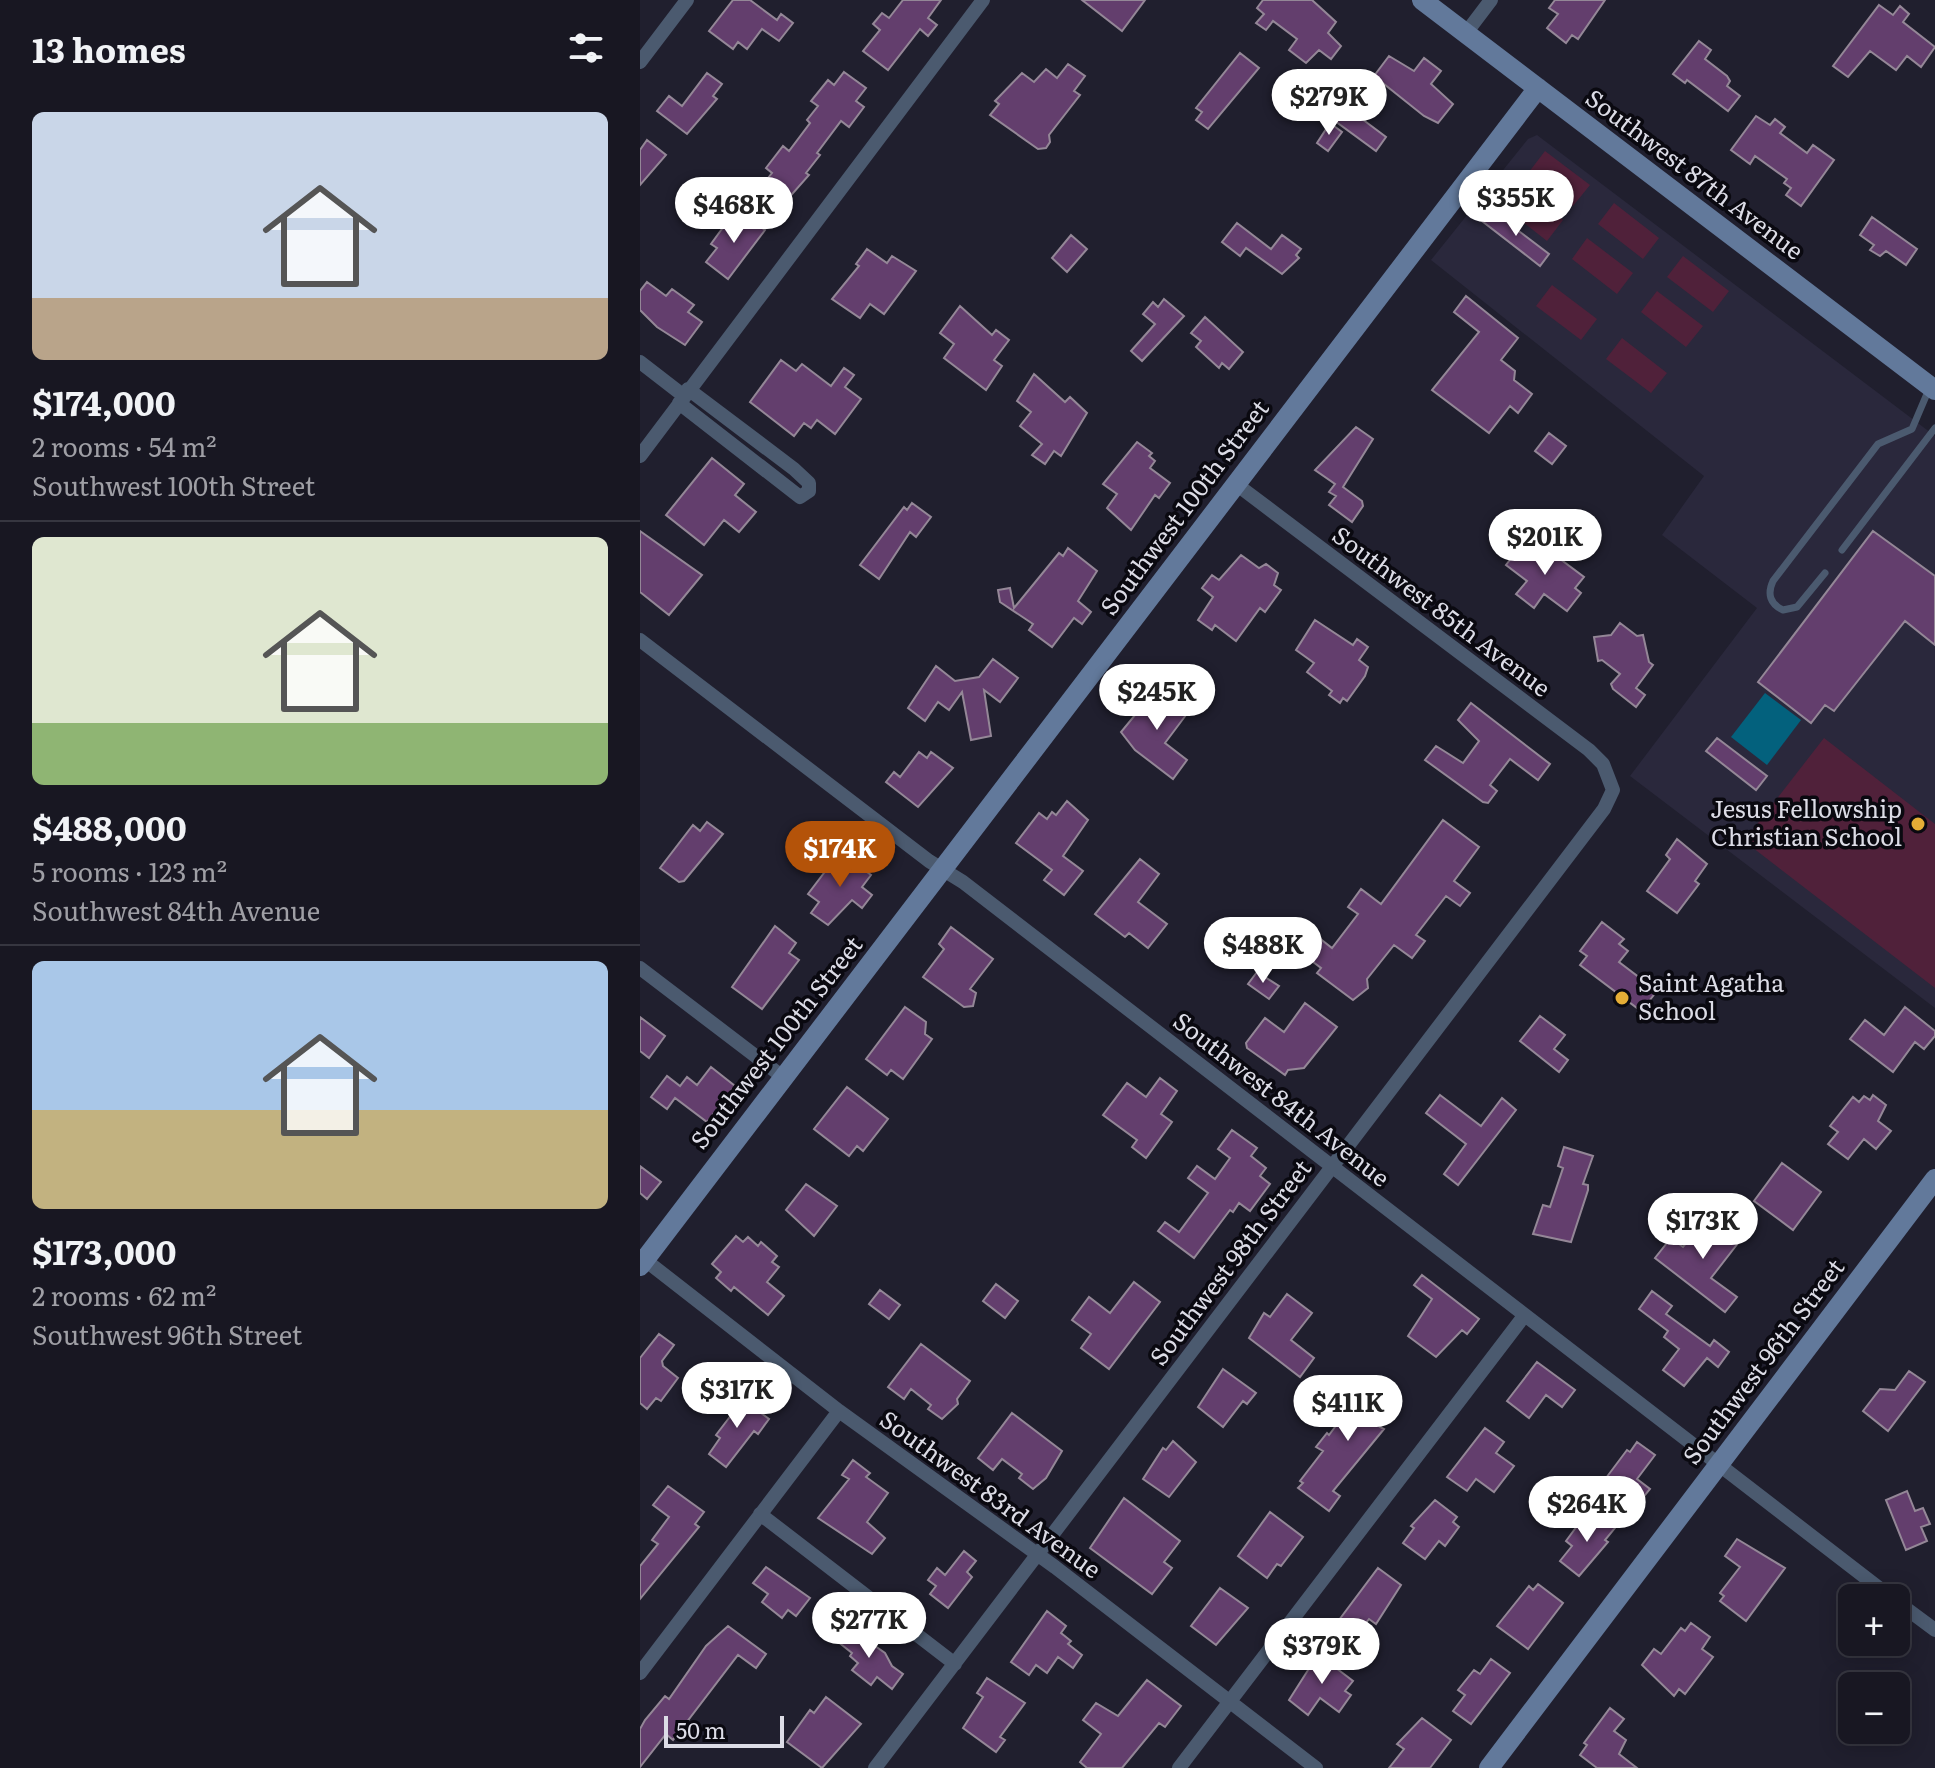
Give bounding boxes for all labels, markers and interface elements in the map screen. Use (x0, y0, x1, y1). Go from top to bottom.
text: 13 homes (32, 23, 186, 73)
icon: filters (564, 26, 608, 70)
pin: $279K (1273, 69, 1385, 137)
text: $279K (1290, 75, 1368, 114)
street label: Southwest 87th Avenue (1579, 79, 1812, 267)
icon: home (248, 164, 392, 308)
pin: $355K (1460, 170, 1572, 238)
text: $355K (1477, 176, 1555, 215)
pin: $468K (678, 177, 790, 245)
text: $468K (693, 183, 775, 222)
text: $174,000 (32, 376, 176, 426)
street label: Southwest 100th Street (1090, 391, 1276, 621)
text: 2 rooms · 54 m² (32, 426, 217, 465)
text: Southwest 100th Street (32, 465, 315, 504)
pin: $201K (1489, 509, 1601, 577)
text: $201K (1507, 515, 1583, 554)
street label: Southwest 85th Avenue (1326, 516, 1559, 704)
icon: home (248, 589, 392, 733)
pin: $245K (1101, 664, 1213, 732)
text: $245K (1117, 670, 1197, 709)
place label: Jesus Fellowship Christian School (1710, 790, 1902, 853)
text: $488,000 (32, 801, 187, 851)
marker: Jesus Fellowship Christian School (1909, 815, 1927, 833)
pin: $174K (784, 821, 896, 889)
text: $174K (803, 827, 877, 866)
text: 5 rooms · 123 m² (32, 851, 227, 890)
text: Southwest 84th Avenue (32, 890, 320, 929)
pin: $488K (1207, 917, 1319, 985)
text: $488K (1222, 923, 1304, 962)
street label: Southwest 100th Street (681, 927, 870, 1155)
place label: Saint Agatha School (1638, 964, 1784, 1027)
marker: Saint Agatha School (1613, 989, 1631, 1007)
street label: Southwest 84th Avenue (1167, 1002, 1398, 1194)
icon: home (248, 1013, 392, 1157)
street label: Southwest 98th Street (1140, 1151, 1318, 1372)
pin: $173K (1647, 1193, 1759, 1261)
text: $173K (1666, 1199, 1740, 1238)
text: $173,000 (32, 1225, 176, 1275)
street label: Southwest 96th Street (1673, 1250, 1851, 1471)
text: 2 rooms · 62 m² (32, 1275, 216, 1314)
text: Southwest 96th Street (32, 1314, 302, 1353)
pin: $317K (681, 1362, 793, 1430)
text: $317K (700, 1368, 774, 1407)
pin: $411K (1292, 1375, 1404, 1443)
text: $411K (1311, 1381, 1385, 1420)
street label: Southwest 83rd Avenue (874, 1401, 1109, 1585)
pin: $264K (1531, 1476, 1643, 1544)
text: $264K (1547, 1482, 1627, 1521)
map controls (1838, 1584, 1910, 1744)
button: + (1838, 1584, 1910, 1656)
pin: $277K (813, 1592, 925, 1660)
text: $277K (830, 1598, 908, 1637)
pin: $379K (1266, 1618, 1378, 1686)
text: $379K (1283, 1624, 1361, 1663)
button: − (1838, 1672, 1910, 1744)
scale bar (664, 1712, 784, 1748)
text: 50 m (676, 1713, 726, 1746)

